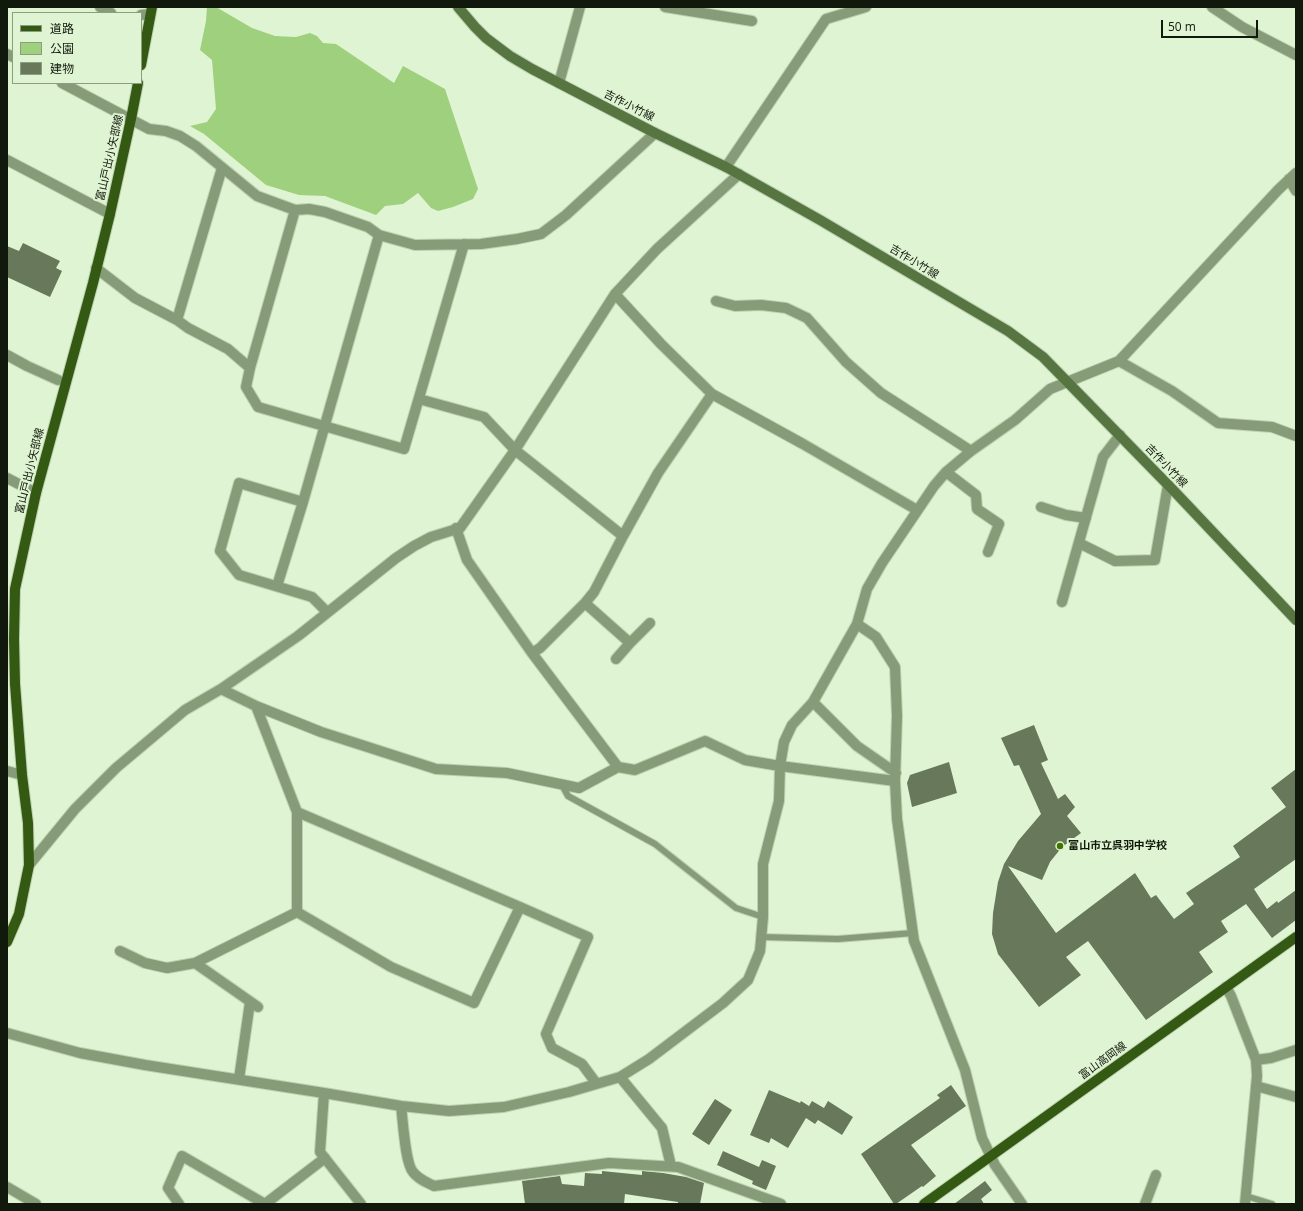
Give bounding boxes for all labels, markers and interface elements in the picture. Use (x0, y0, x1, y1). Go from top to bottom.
legend (12, 12, 142, 84)
scale bar (1163, 12, 1260, 38)
text: 50 m (1168, 18, 1196, 35)
text: 道路 (50, 20, 74, 37)
text: 公園 (50, 40, 74, 57)
text: 建物 (50, 60, 74, 77)
street label: 吉作小竹線 (602, 88, 656, 124)
street label: 富山戸出小矢部線 (94, 114, 126, 202)
street label: 吉作小竹線 (887, 242, 941, 282)
street label: 富山戸出小矢部線 (13, 427, 47, 515)
street label: 吉作小竹線 (1142, 442, 1190, 490)
place label: 富山市立呉羽中学校 (1068, 839, 1167, 853)
marker: 富山市立呉羽中学校 (1055, 841, 1065, 851)
street label: 富山高岡線 (1077, 1039, 1129, 1083)

